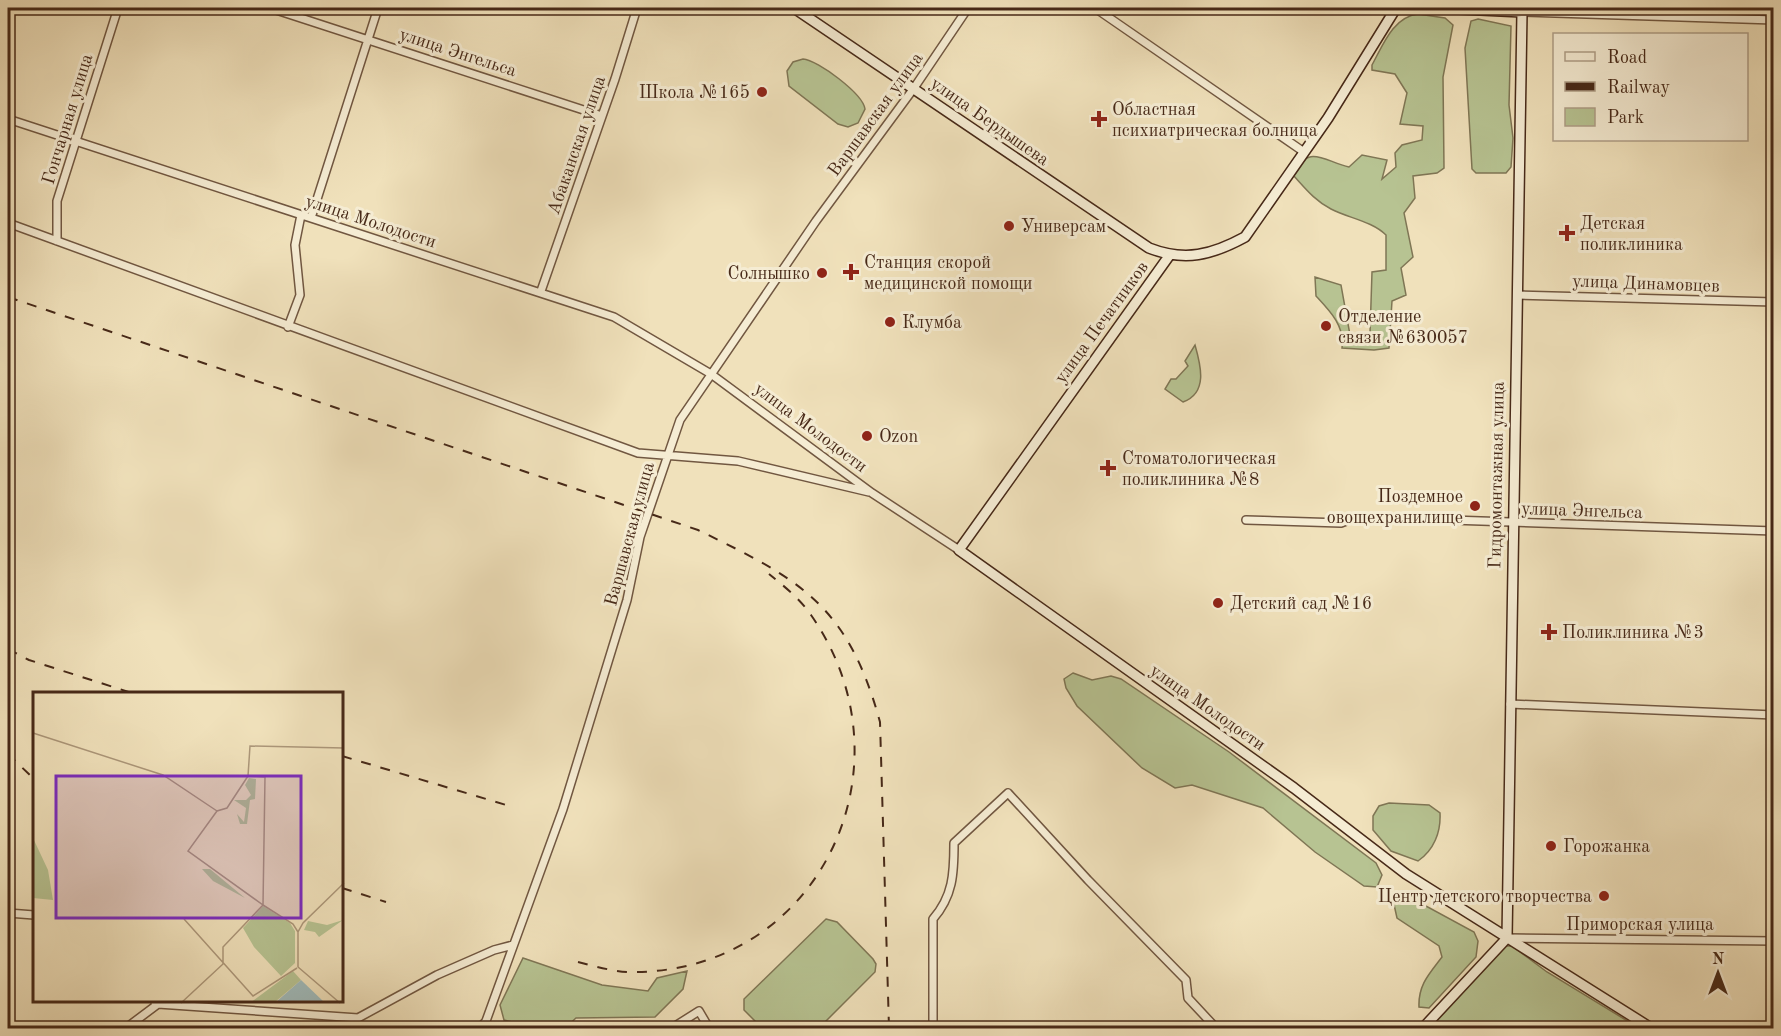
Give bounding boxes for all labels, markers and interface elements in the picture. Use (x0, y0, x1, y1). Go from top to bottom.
street label: улица Энгельса (397, 26, 519, 80)
legend (1553, 33, 1748, 141)
street label: Варшавская улица (825, 49, 927, 180)
text: Road (1607, 49, 1647, 67)
street label: Гончарная улица (40, 52, 96, 187)
street label: Абаканская улица (545, 73, 609, 217)
street label: улица Бердышева (927, 74, 1052, 169)
text: Railway (1607, 79, 1670, 97)
place label: Школа №165 (639, 84, 750, 102)
marker: Школа №165 (755, 85, 769, 99)
place label: Областная психиатрическая болница (1112, 101, 1318, 140)
text: Park (1607, 109, 1644, 127)
marker: Областная психиатрическая болница (1090, 110, 1108, 128)
street label: улица Молодости (303, 192, 438, 252)
place label: Детская поликлиника (1580, 215, 1683, 254)
place label: Универсам (1021, 218, 1106, 236)
marker: Универсам (1002, 219, 1016, 233)
marker: Детская поликлиника (1558, 224, 1576, 242)
place label: Станция скорой медицинской помощи (864, 254, 1033, 293)
street label: улица Печатников (1052, 258, 1152, 387)
marker: Станция скорой медицинской помощи (842, 263, 860, 281)
place label: Солнышко (727, 265, 810, 283)
marker: Солнышко (815, 266, 829, 280)
street label: улица Динамовцев (1572, 272, 1720, 296)
place label: Отделение связи №630057 (1338, 308, 1468, 347)
place label: Клумба (902, 314, 962, 332)
marker: Клумба (883, 315, 897, 329)
marker: Отделение связи №630057 (1319, 319, 1333, 333)
street label: улица Молодости (751, 380, 870, 476)
street label: Гидромонтажная улица (1486, 381, 1508, 569)
place label: Ozon (879, 428, 918, 446)
marker: Ozon (860, 429, 874, 443)
place label: Стоматологическая поликлиника №8 (1122, 450, 1276, 489)
marker: Стоматологическая поликлиника №8 (1099, 459, 1117, 477)
street label: Варшавская улица (602, 460, 658, 608)
place label: Поздемное овощехранилище (1327, 488, 1463, 527)
marker: Поздемное овощехранилище (1468, 499, 1482, 513)
street label: улица Энгельса (1521, 500, 1643, 522)
place label: Детский сад №16 (1230, 595, 1372, 613)
marker: Детский сад №16 (1211, 596, 1225, 610)
marker: Поликлиника №3 (1540, 623, 1558, 641)
place label: Поликлиника №3 (1562, 624, 1704, 642)
street label: улица Молодости (1146, 661, 1268, 754)
inset map (33, 692, 344, 1003)
place label: Горожанка (1563, 838, 1650, 856)
marker: Горожанка (1544, 839, 1558, 853)
place label: Центр детского творчества (1378, 888, 1592, 906)
marker: Центр детского творчества (1597, 889, 1611, 903)
street label: Приморская улица (1566, 916, 1714, 934)
north arrow (1688, 943, 1748, 1003)
text: N (1712, 952, 1725, 968)

